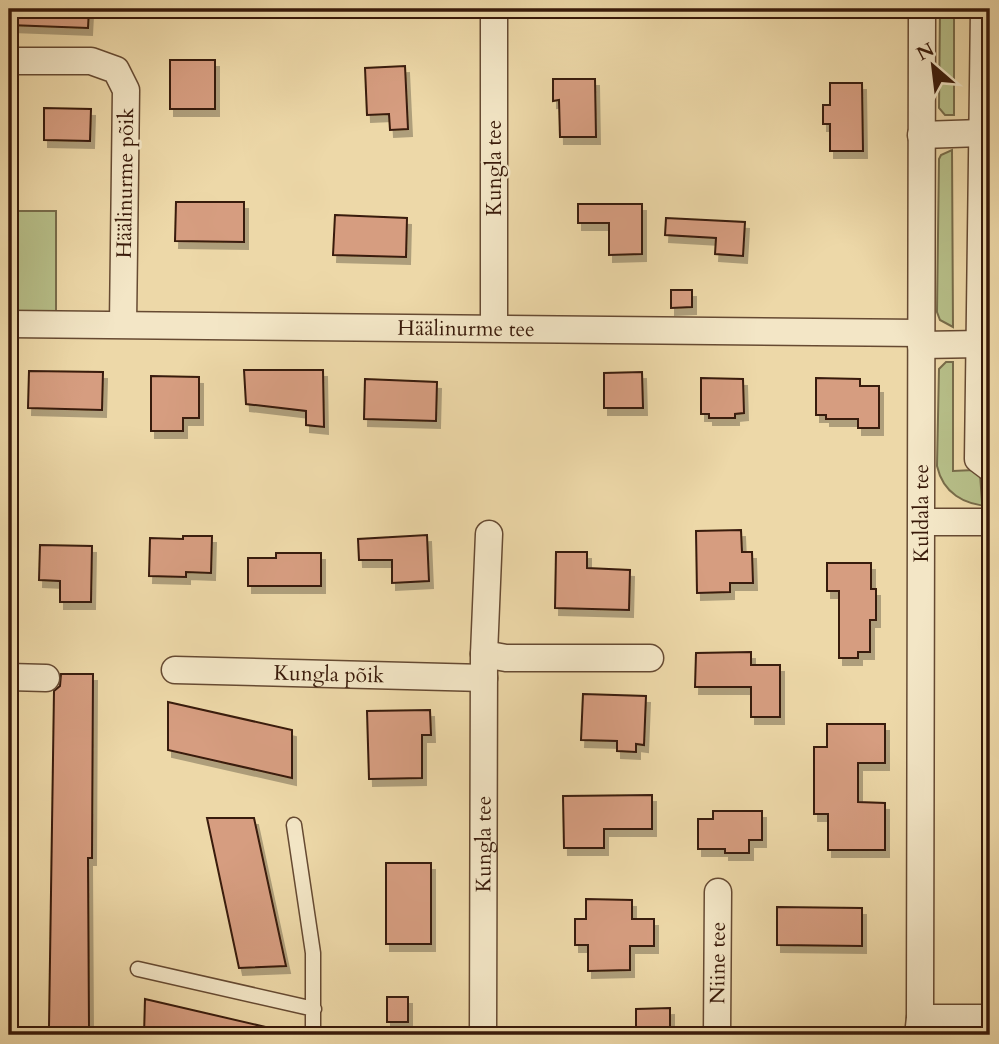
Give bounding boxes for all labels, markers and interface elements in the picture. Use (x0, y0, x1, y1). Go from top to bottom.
north arrow (898, 32, 968, 102)
text: N (912, 36, 939, 67)
street label: Häälinurme põik (110, 107, 141, 259)
street label: Kungla tee (480, 120, 509, 216)
street label: Häälinurme tee (397, 314, 535, 344)
street label: Kuldala tee (907, 464, 936, 562)
street label: Kungla põik (273, 659, 385, 690)
street label: Kungla tee (469, 796, 499, 892)
street label: Niine tee (703, 922, 733, 1004)

